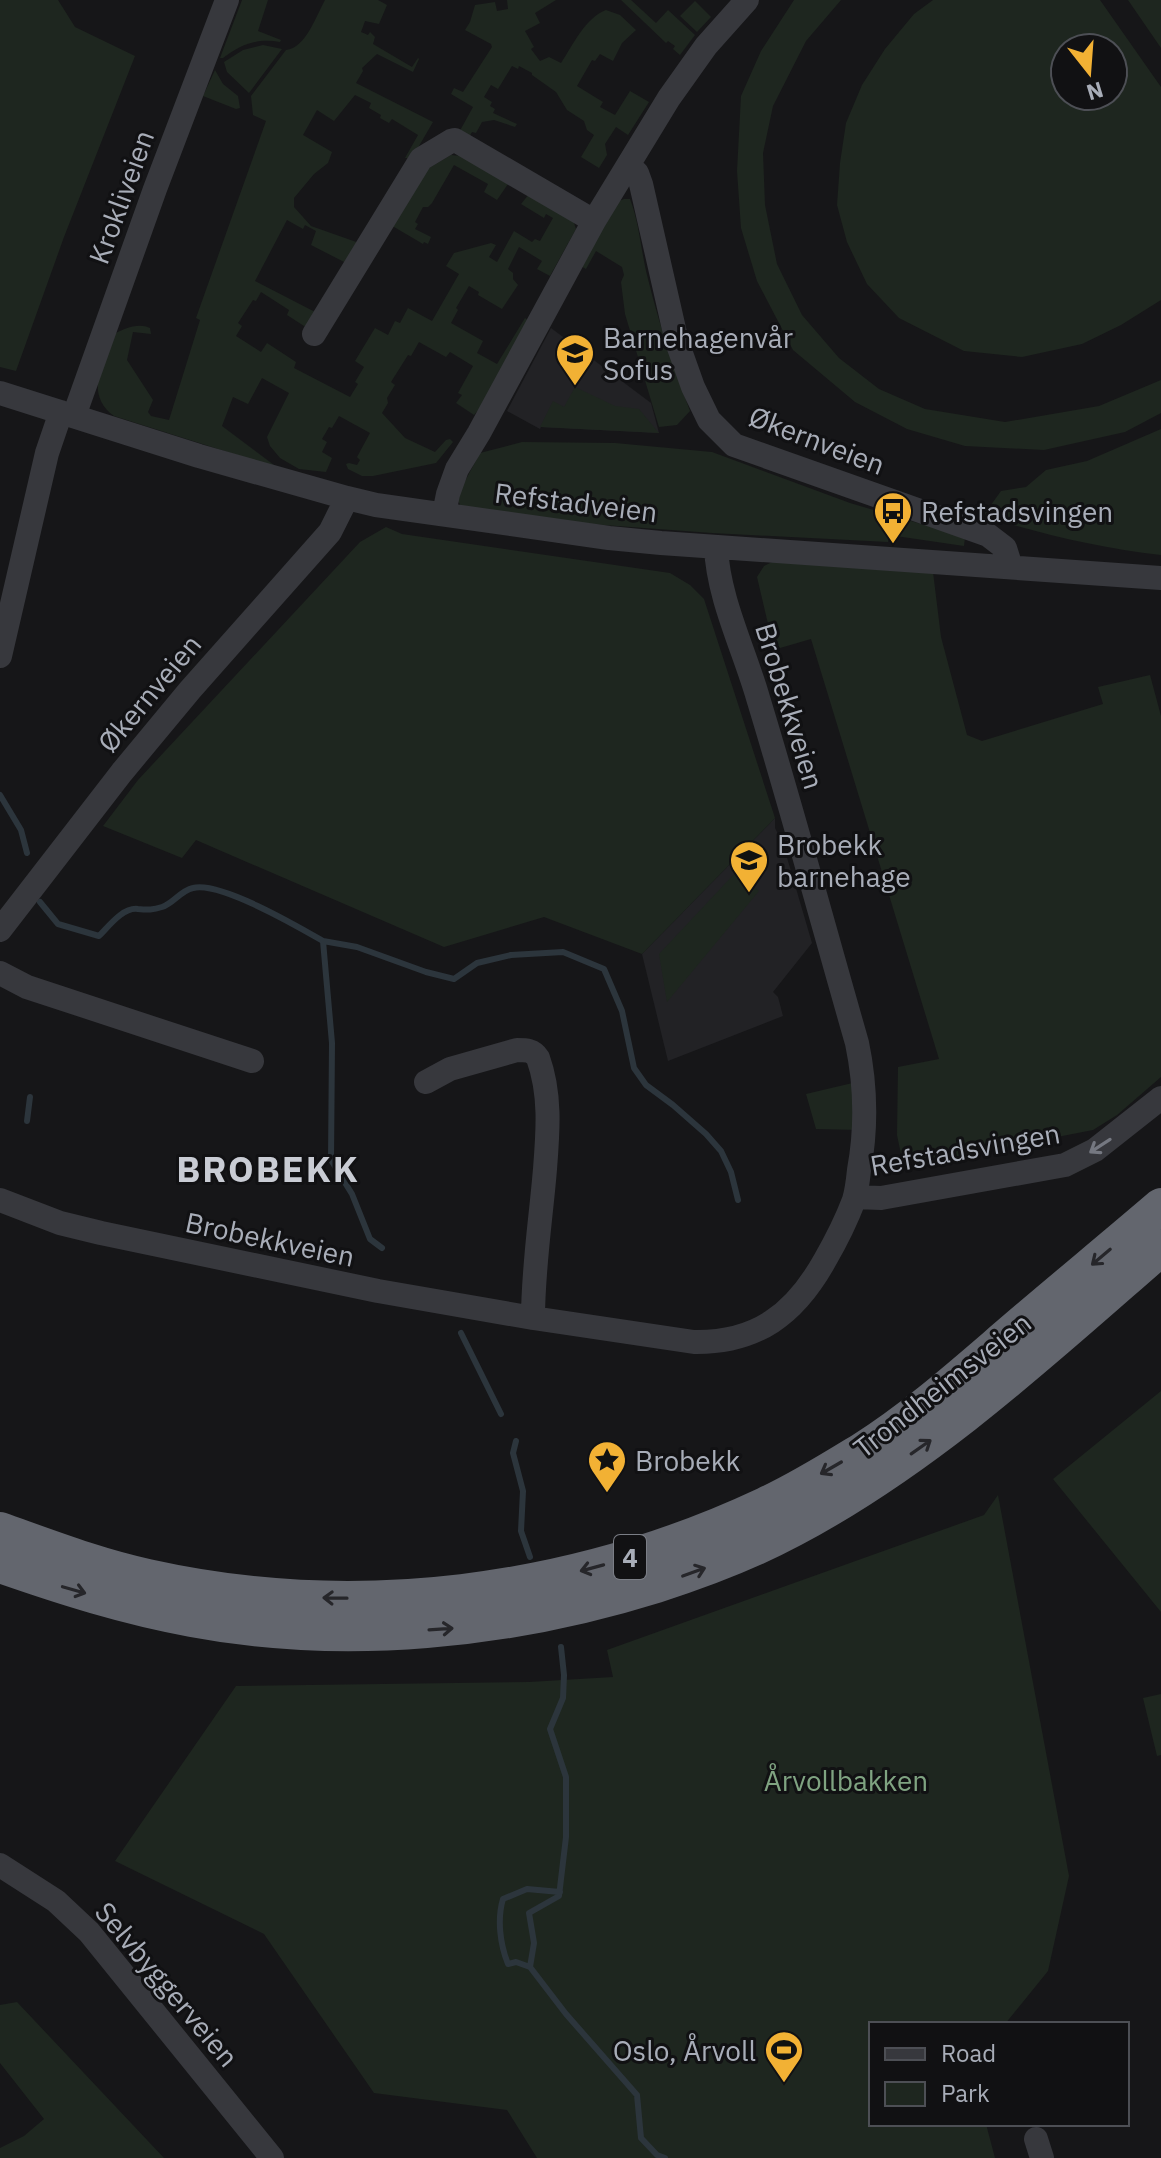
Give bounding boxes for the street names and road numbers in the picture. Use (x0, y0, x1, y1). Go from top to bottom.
street label: Krokliveien (80, 125, 162, 269)
street label: Økernveien (744, 397, 890, 483)
street label: Refstadveien (493, 474, 659, 530)
street label: Brobekkveien (747, 618, 833, 794)
street label: Økernveien (89, 626, 209, 760)
street label: Refstadsvingen (867, 1114, 1063, 1184)
street label: Brobekkveien (182, 1203, 358, 1275)
street label: Trondheimsveien (846, 1304, 1038, 1466)
road number: 4 (614, 1535, 646, 1579)
street label: Selvbyggerveien (87, 1894, 247, 2074)

